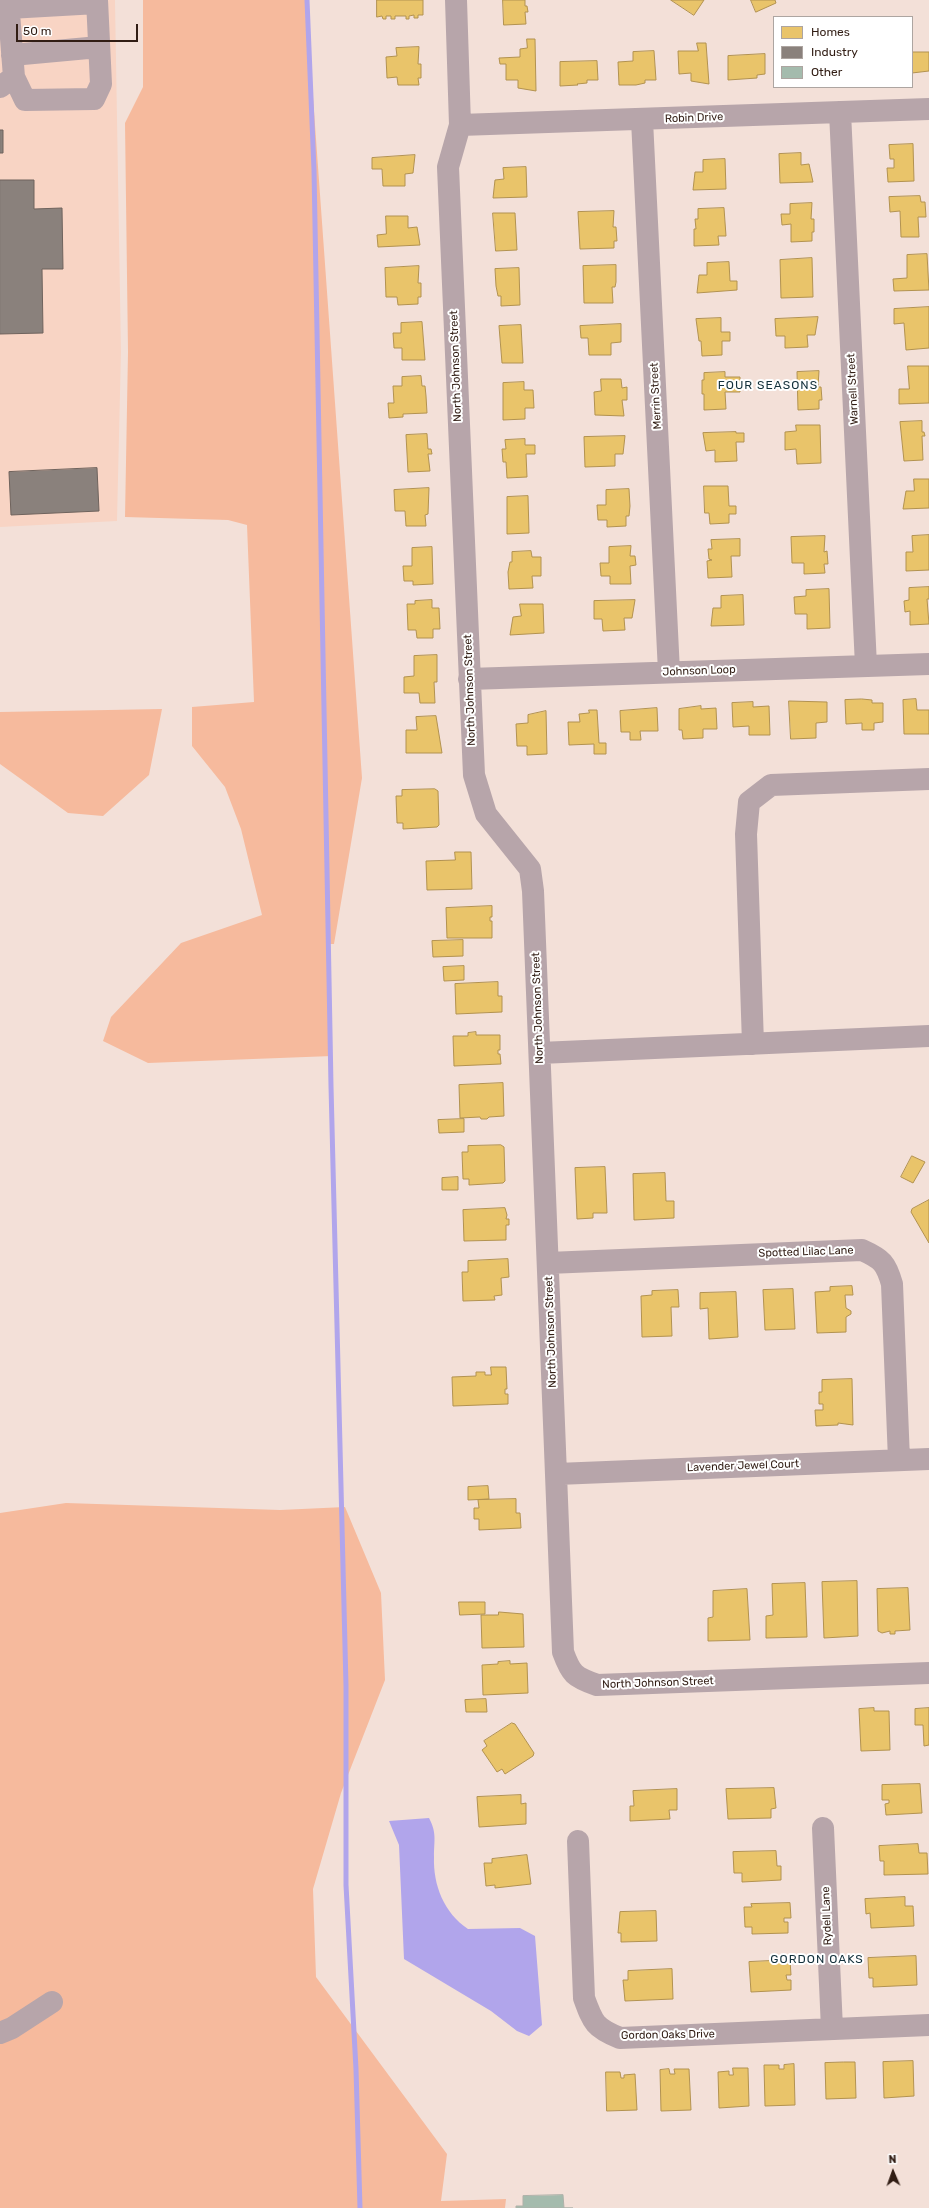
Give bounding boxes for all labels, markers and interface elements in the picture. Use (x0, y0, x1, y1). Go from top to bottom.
scale bar (18, 16, 140, 42)
legend (773, 16, 913, 88)
text: 50 m (23, 24, 51, 38)
text: Homes (811, 25, 850, 39)
text: Industry (811, 45, 858, 59)
text: Other (811, 65, 842, 79)
street label: Robin Drive (665, 110, 723, 126)
street label: North Johnson Street (447, 310, 465, 422)
street label: Warnell Street (845, 353, 861, 425)
street label: Merrin Street (648, 362, 664, 430)
district label: FOUR SEASONS (718, 379, 818, 393)
street label: North Johnson Street (461, 634, 479, 746)
street label: Johnson Loop (662, 663, 736, 679)
street label: North Johnson Street (529, 952, 547, 1064)
street label: Spotted Lilac Lane (758, 1244, 854, 1260)
street label: North Johnson Street (542, 1276, 560, 1388)
street label: Lavender Jewel Court (687, 1457, 799, 1475)
street label: North Johnson Street (602, 1674, 714, 1692)
street label: Rydell Lane (819, 1886, 835, 1946)
district label: GORDON OAKS (770, 1953, 864, 1967)
street label: Gordon Oaks Drive (621, 2028, 715, 2042)
north arrow (873, 2152, 913, 2192)
text: N (888, 2153, 897, 2166)

